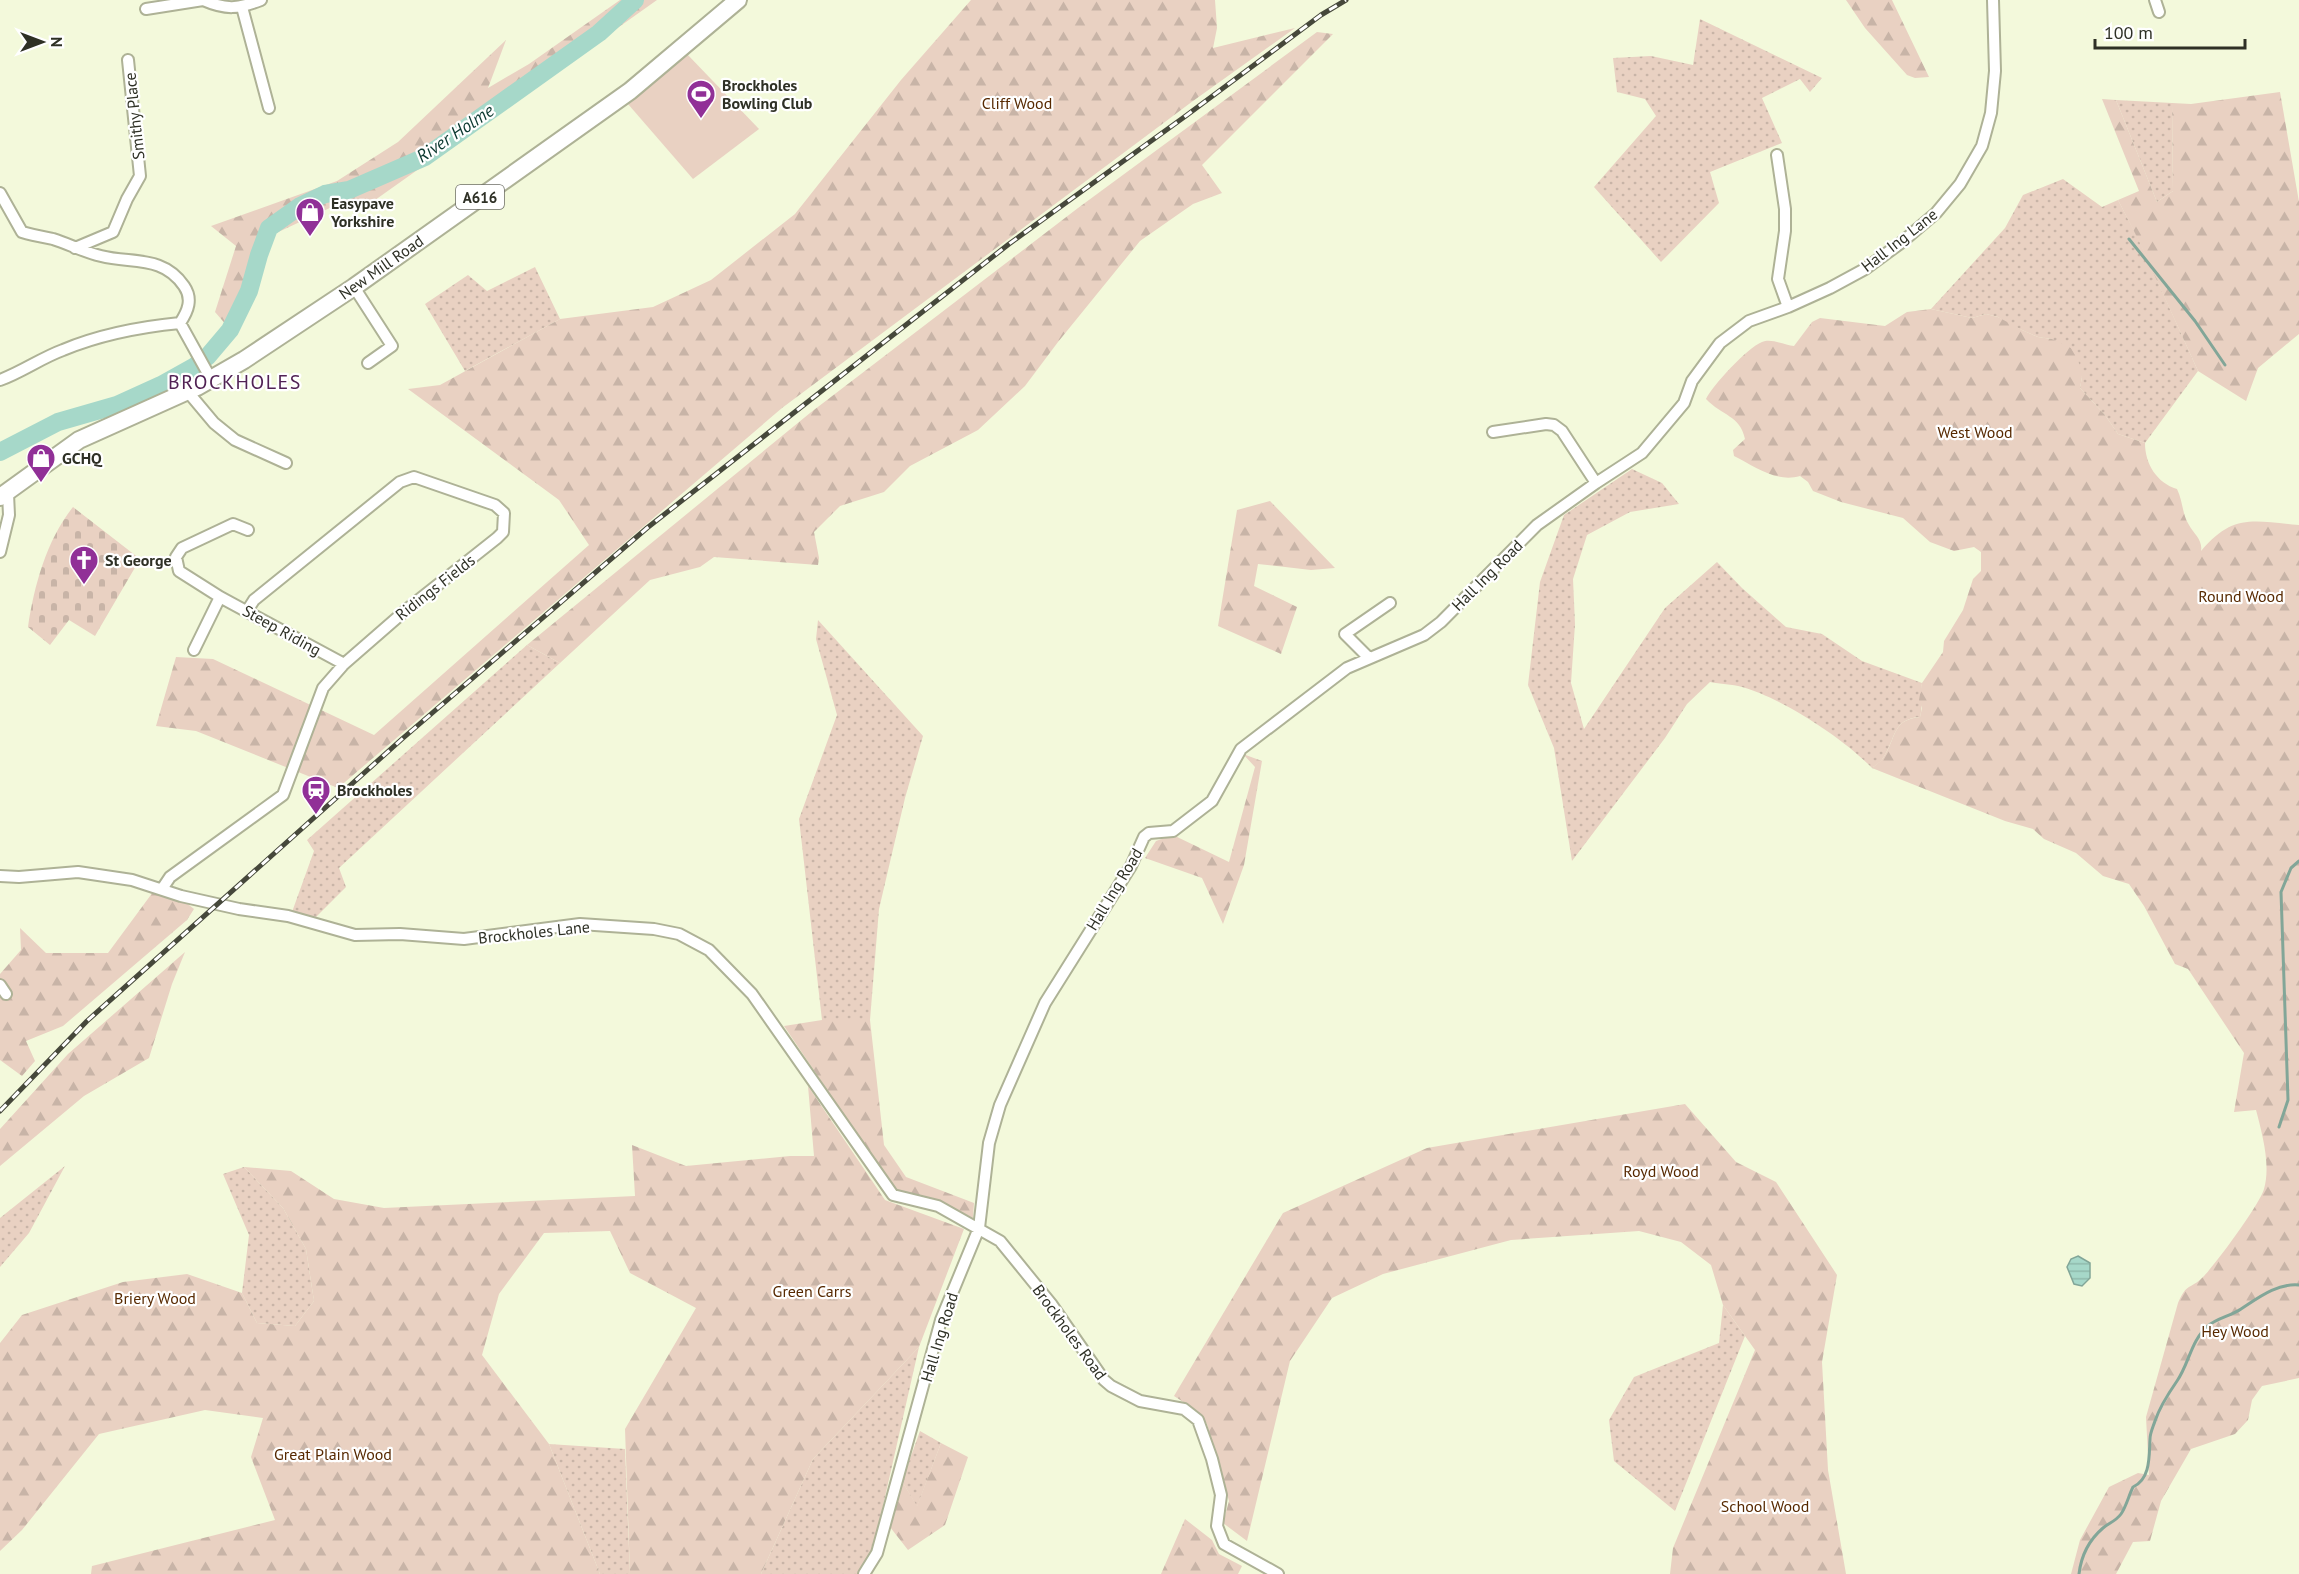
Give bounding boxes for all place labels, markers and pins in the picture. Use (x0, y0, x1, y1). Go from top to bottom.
place label: Brockholes Bowling Club (722, 75, 813, 113)
sports icon: Brockholes Bowling Club (685, 78, 717, 120)
place label: Easypave Yorkshire (330, 193, 394, 231)
shop icon: Easypave Yorkshire (294, 196, 326, 238)
shop icon: GCHQ (25, 442, 57, 484)
place label: GCHQ (62, 448, 103, 468)
church icon: St George (68, 544, 100, 586)
place label: St George (105, 550, 172, 570)
station icon: Brockholes (300, 774, 332, 816)
place label: Brockholes (337, 780, 413, 800)

